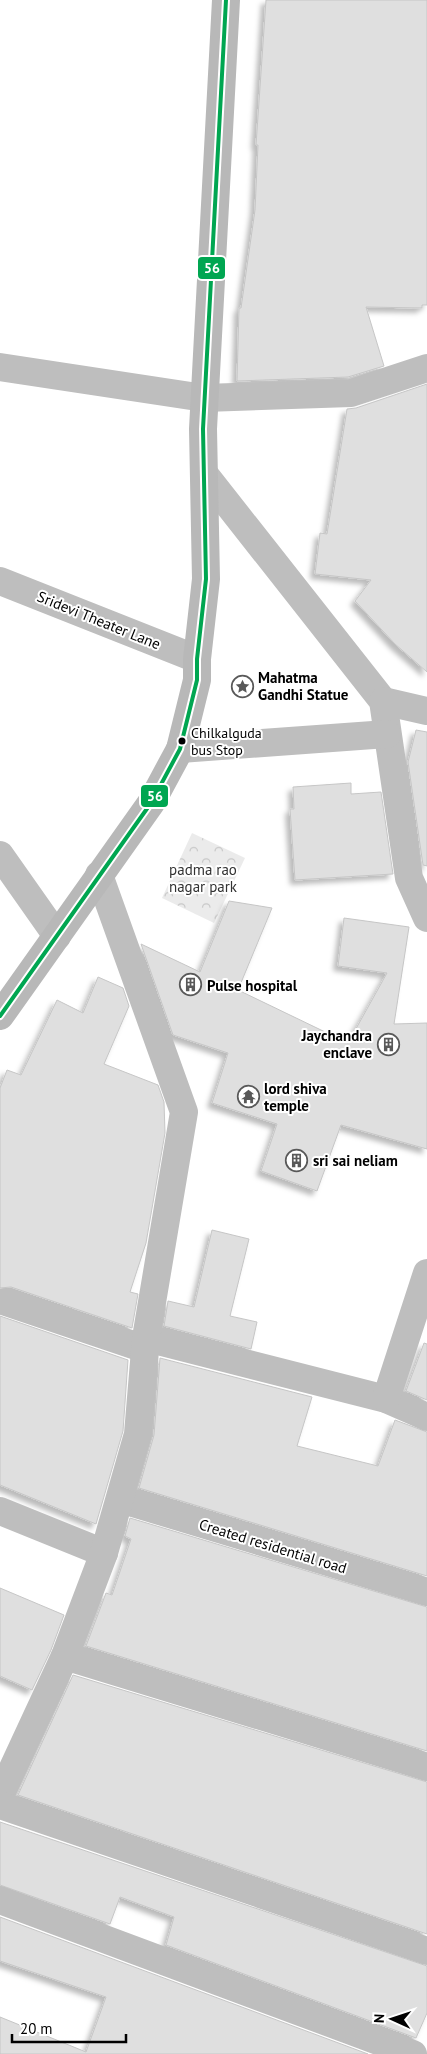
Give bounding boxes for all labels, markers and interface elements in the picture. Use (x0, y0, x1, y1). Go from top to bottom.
line badge: 56 (197, 256, 226, 280)
text: 56 (204, 259, 220, 277)
street label: Sridevi Theater Lane (35, 587, 163, 653)
place label: Mahatma Gandhi Statue (258, 668, 349, 704)
place icon: Mahatma Gandhi Statue (230, 674, 254, 698)
place label: Chilkalguda bus Stop (191, 724, 262, 759)
marker: Chilkalguda bus Stop (177, 736, 187, 746)
line badge: 56 (140, 784, 169, 808)
text: 56 (147, 787, 163, 805)
park label: padma rao nagar park (169, 860, 238, 896)
building icon: Pulse hospital (179, 973, 203, 997)
place label: Pulse hospital (207, 976, 298, 995)
place label: Jaychandra enclave (300, 1026, 372, 1062)
building icon: Jaychandra enclave (376, 1032, 400, 1056)
place label: lord shiva temple (264, 1079, 327, 1115)
temple icon: lord shiva temple (236, 1085, 260, 1109)
building icon: sri sai neliam (285, 1148, 309, 1172)
place label: sri sai neliam (313, 1151, 398, 1170)
street label: Created residential road (197, 1514, 349, 1578)
north arrow (367, 1994, 417, 2044)
scale bar (12, 2012, 126, 2044)
text: N (370, 2013, 388, 2023)
text: 20 m (20, 2019, 53, 2038)

